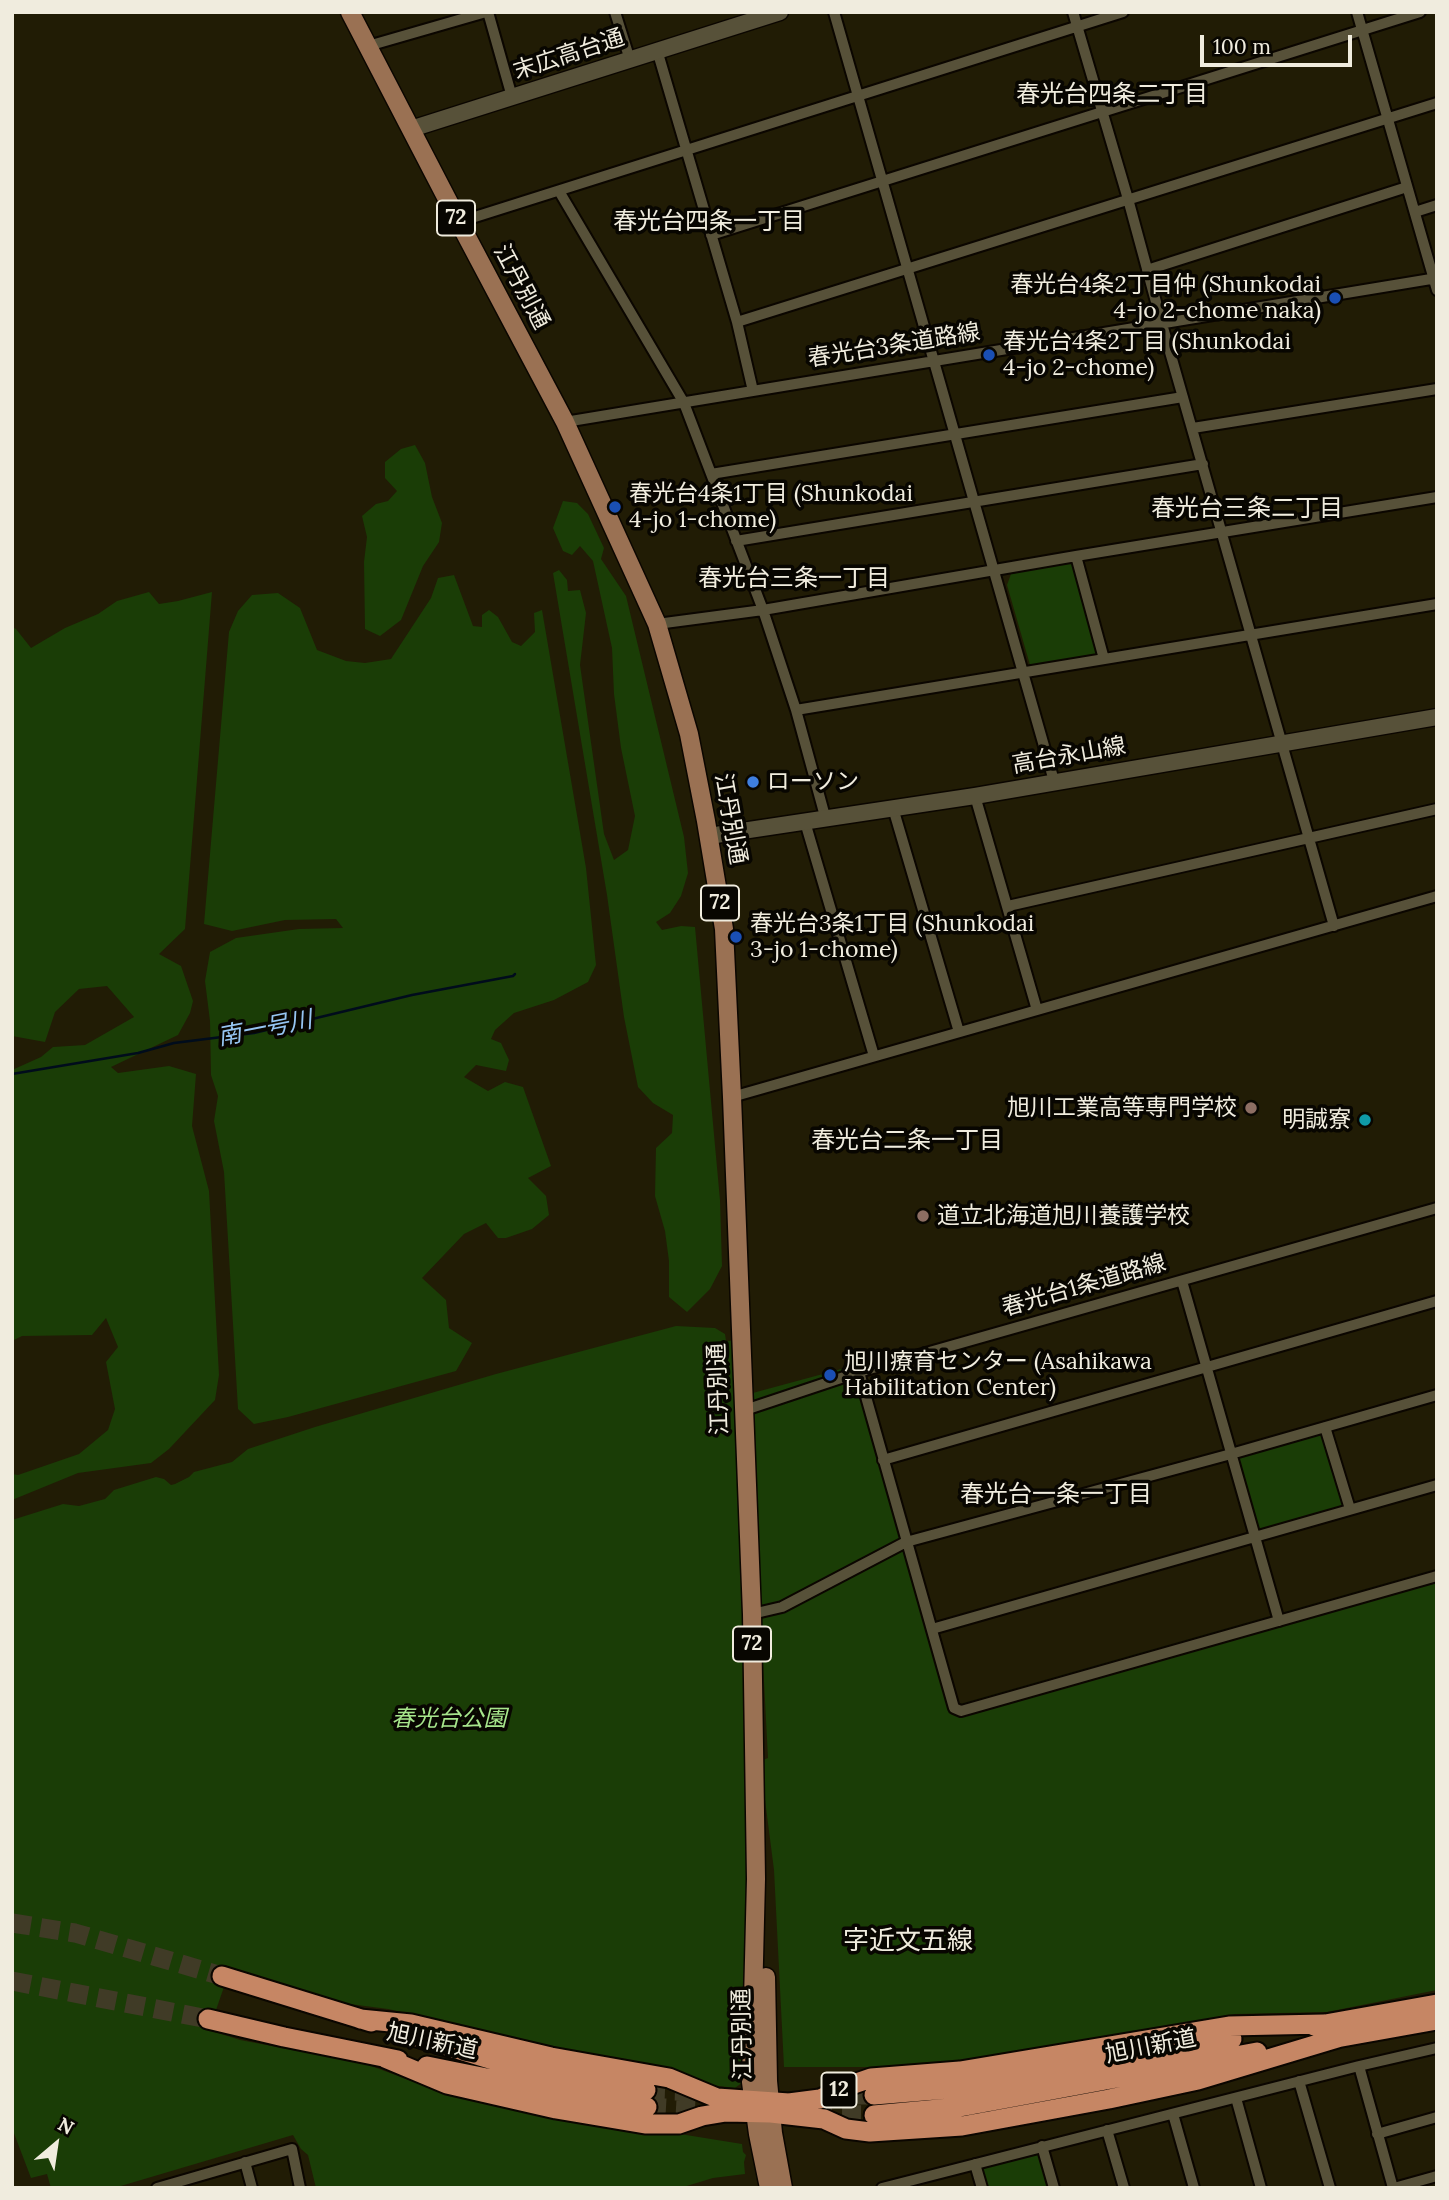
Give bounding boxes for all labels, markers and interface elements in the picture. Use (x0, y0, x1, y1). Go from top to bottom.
scale bar (1204, 21, 1356, 65)
street label: 末広高台通 (510, 24, 628, 86)
text: 100 m (1213, 33, 1271, 60)
district label: 春光台四条二丁目 (1016, 81, 1208, 109)
road number: 72 (437, 200, 475, 235)
district label: 春光台四条一丁目 (613, 208, 805, 236)
street label: 江丹別通 (487, 240, 555, 334)
place label: 春光台4条2丁目仲 (Shunkodai 4-jo 2-chome naka) (1010, 271, 1321, 325)
marker: 春光台4条2丁目仲 (Shunkodai 4-jo 2-chome naka) (1327, 290, 1343, 306)
street label: 春光台3条道路線 (806, 319, 982, 373)
place label: 春光台4条2丁目 (Shunkodai 4-jo 2-chome) (1003, 328, 1291, 382)
marker: 春光台4条2丁目 (Shunkodai 4-jo 2-chome) (981, 347, 997, 363)
place label: 春光台4条1丁目 (Shunkodai 4-jo 1-chome) (629, 480, 913, 534)
district label: 春光台三条二丁目 (1151, 495, 1343, 523)
marker: 春光台4条1丁目 (Shunkodai 4-jo 1-chome) (607, 499, 623, 515)
district label: 春光台三条一丁目 (698, 565, 890, 593)
street label: 高台永山線 (1010, 732, 1128, 780)
place label: ローソン (767, 768, 859, 796)
street label: 江丹別通 (708, 771, 752, 867)
marker: ローソン (745, 774, 761, 790)
road number: 72 (701, 886, 739, 920)
place label: 春光台3条1丁目 (Shunkodai 3-jo 1-chome) (750, 910, 1034, 964)
marker: 春光台3条1丁目 (Shunkodai 3-jo 1-chome) (728, 929, 744, 945)
water label: 南一号川 (215, 1006, 315, 1052)
place label: 旭川工業高等専門学校 (1007, 1094, 1237, 1122)
marker: 旭川工業高等専門学校 (1243, 1100, 1259, 1116)
place label: 明誠寮 (1282, 1106, 1351, 1134)
marker: 明誠寮 (1357, 1112, 1373, 1128)
district label: 春光台二条一丁目 (811, 1127, 1003, 1155)
place label: 道立北海道旭川養護学校 (937, 1202, 1190, 1230)
marker: 道立北海道旭川養護学校 (915, 1208, 931, 1224)
street label: 春光台1条道路線 (999, 1249, 1169, 1323)
street label: 江丹別通 (704, 1343, 734, 1435)
place label: 旭川療育センター (Asahikawa Habilitation Center) (844, 1348, 1152, 1402)
marker: 旭川療育センター (Asahikawa Habilitation Center) (822, 1367, 838, 1383)
district label: 春光台一条一丁目 (960, 1481, 1152, 1509)
road number: 72 (733, 1626, 771, 1662)
park label: 春光台公園 (392, 1705, 506, 1733)
district label: 字近文五線 (843, 1926, 973, 1958)
street label: 江丹別通 (728, 1988, 758, 2080)
street label: 旭川新道 (384, 2019, 480, 2065)
street label: 旭川新道 (1103, 2025, 1199, 2069)
road number: 12 (822, 2072, 856, 2108)
north arrow (21, 2109, 91, 2179)
text: N (54, 2112, 78, 2140)

